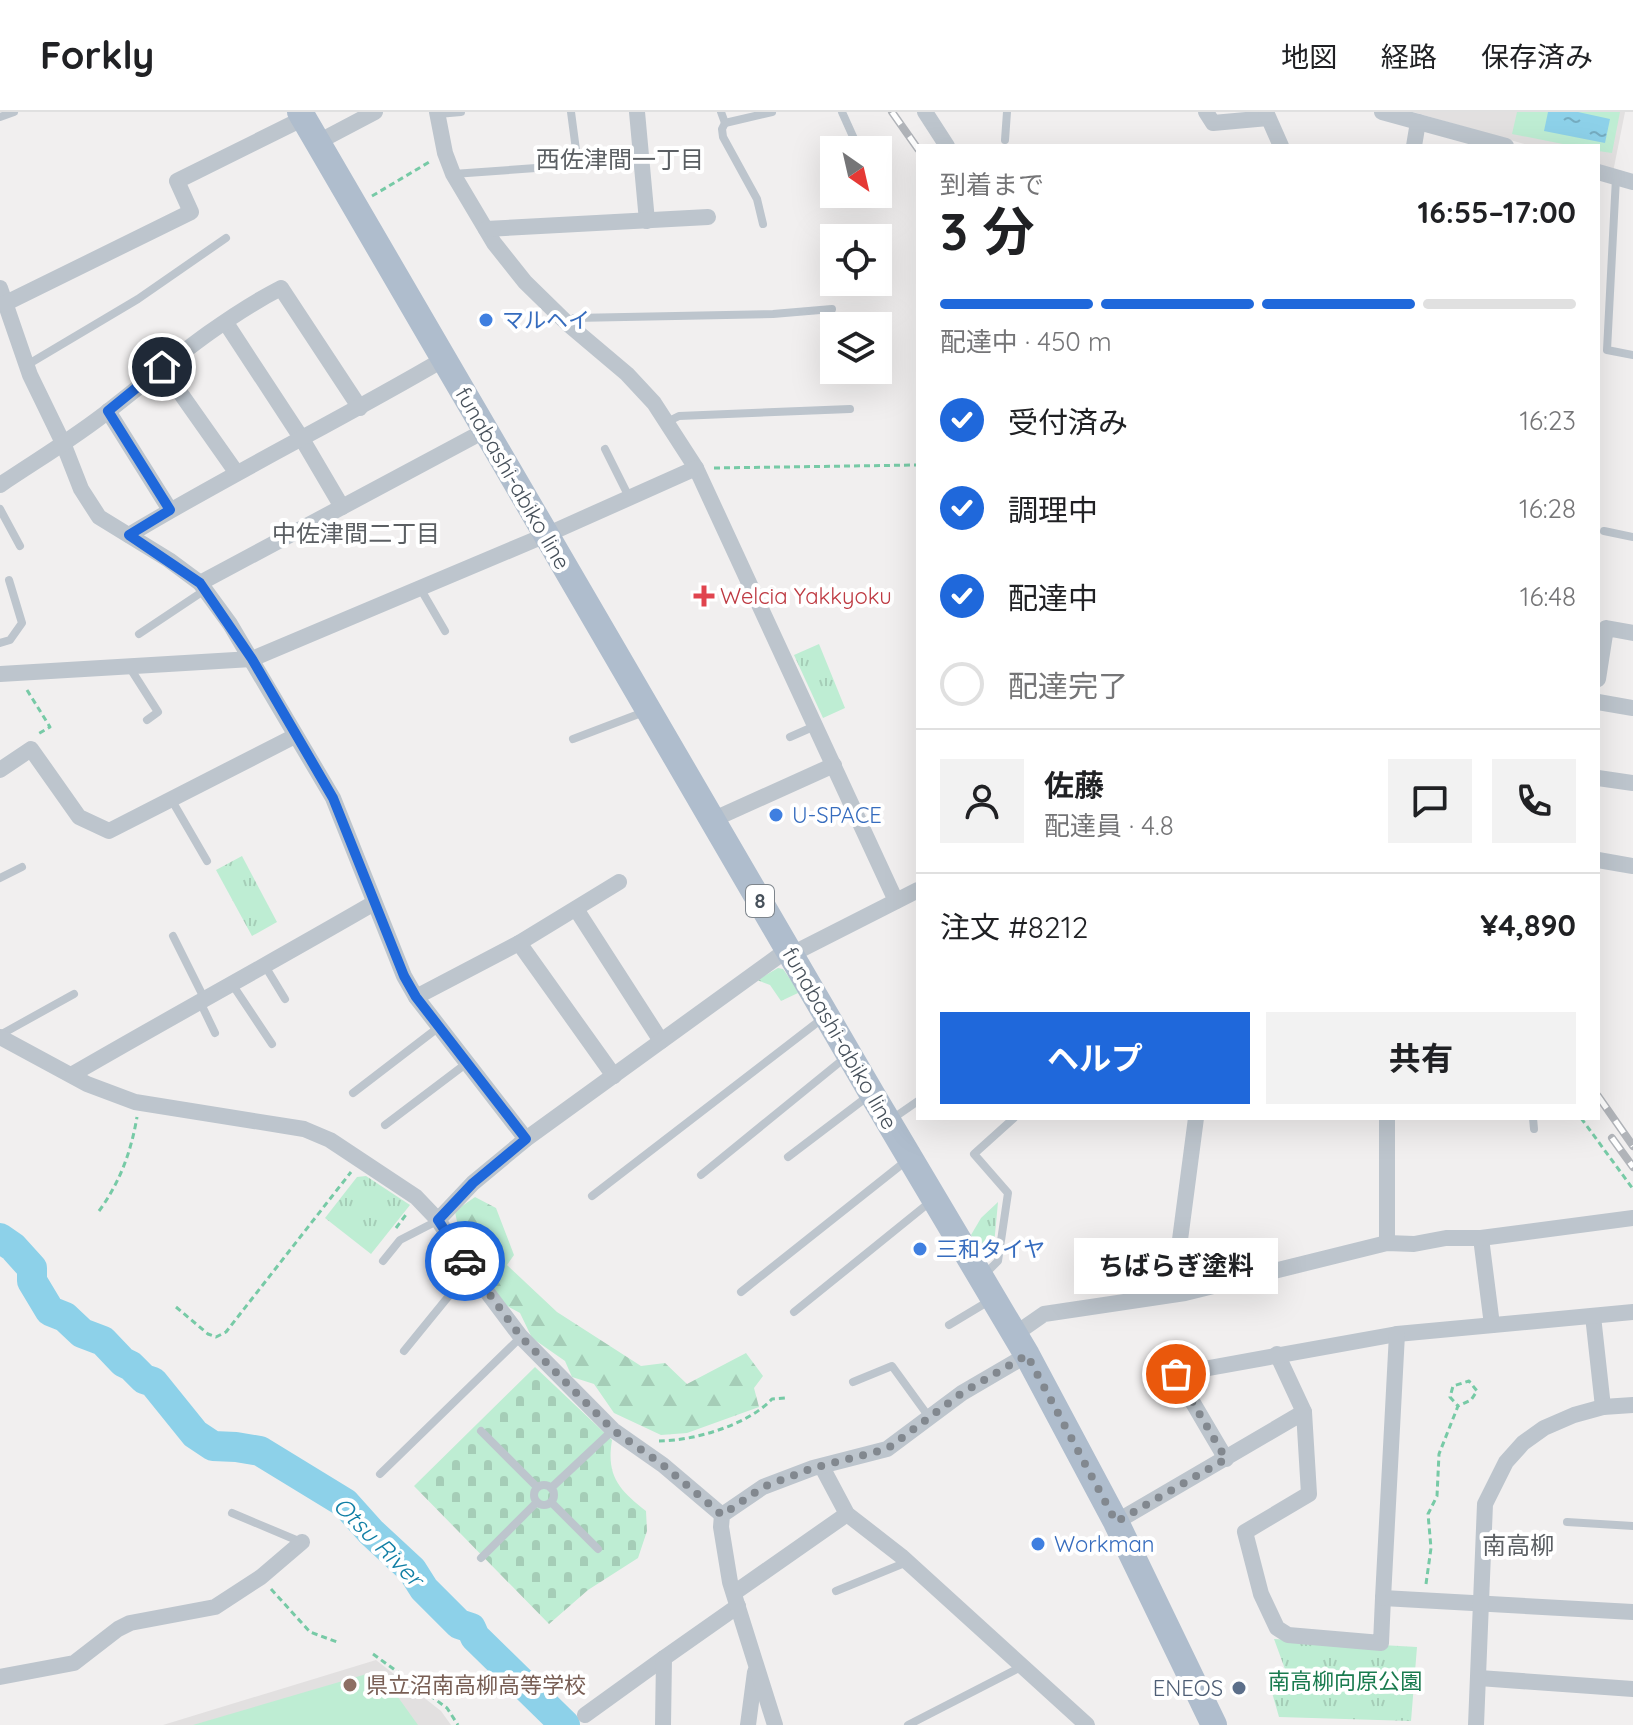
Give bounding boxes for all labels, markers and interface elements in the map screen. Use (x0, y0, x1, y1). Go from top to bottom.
text: Forkly (40, 31, 154, 79)
text: 地図 (1281, 39, 1337, 74)
text: 経路 (1381, 39, 1437, 74)
text: 保存済み (1481, 39, 1593, 74)
north arrow (820, 136, 892, 208)
map controls (820, 136, 892, 384)
district label: 西佐津間一丁目 (536, 144, 704, 174)
text: 到着まで (940, 168, 1044, 201)
text: 16:55–17:00 (1418, 193, 1576, 231)
text: 3 分 (940, 198, 1034, 263)
button: locate (820, 224, 892, 296)
place label: マルヘイ (502, 306, 590, 334)
marker: マルヘイ (477, 311, 495, 329)
button: layers (820, 312, 892, 384)
text: 配達中 · 450 m (940, 325, 1112, 358)
pin (128, 333, 196, 401)
icon: home (140, 345, 184, 389)
street label: funabashi-abiko line (449, 382, 577, 574)
icon: check (940, 398, 984, 442)
text: 受付済み (1008, 403, 1128, 441)
text: 16:23 (1520, 404, 1576, 437)
icon: check (940, 486, 984, 530)
text: 調理中 (1008, 491, 1098, 529)
text: 16:28 (1519, 492, 1576, 525)
district label: 中佐津間二丁目 (272, 518, 440, 548)
icon: check (940, 574, 984, 618)
text: 配達中 (1008, 579, 1098, 617)
text: 16:48 (1520, 580, 1576, 613)
place label: Welcia Yakkyoku (720, 582, 892, 610)
marker: Welcia Yakkyoku (695, 587, 713, 605)
text: 配達完了 (1008, 667, 1128, 705)
button: person (940, 759, 1024, 843)
button: chat (1388, 759, 1472, 843)
button: phone (1492, 759, 1576, 843)
text: 佐藤 (1044, 766, 1104, 804)
place label: U-SPACE (792, 801, 882, 829)
marker: U-SPACE (767, 806, 785, 824)
text: 配達員 · 4.8 (1044, 809, 1174, 842)
road number: 8 (746, 885, 774, 917)
text: ¥4,890 (1480, 906, 1576, 944)
text: 注文 #8212 (940, 908, 1088, 946)
street label: funabashi-abiko line (776, 942, 904, 1134)
button: ヘルプ (940, 1012, 1250, 1104)
button: 共有 (1266, 1012, 1576, 1104)
courier (425, 1221, 505, 1301)
place label: 三和タイヤ (936, 1235, 1045, 1263)
callout: ちばらぎ塗料 (1074, 1238, 1278, 1294)
icon: car (443, 1239, 487, 1283)
marker: 三和タイヤ (911, 1240, 929, 1258)
text: ちばらぎ塗料 (1098, 1249, 1254, 1282)
pin (1142, 1340, 1210, 1408)
icon: bag (1154, 1352, 1198, 1396)
water label: Otsu River (327, 1490, 432, 1595)
place label: Workman (1054, 1530, 1155, 1558)
district label: 南高柳 (1482, 1530, 1554, 1560)
marker: Workman (1029, 1535, 1047, 1553)
park label: 南高柳向原公園 (1268, 1667, 1422, 1695)
place label: 県立沼南高柳高等学校 (366, 1671, 586, 1699)
place label: ENEOS (1153, 1674, 1223, 1702)
marker: 県立沼南高柳高等学校 (341, 1676, 359, 1694)
marker: ENEOS (1230, 1679, 1248, 1697)

